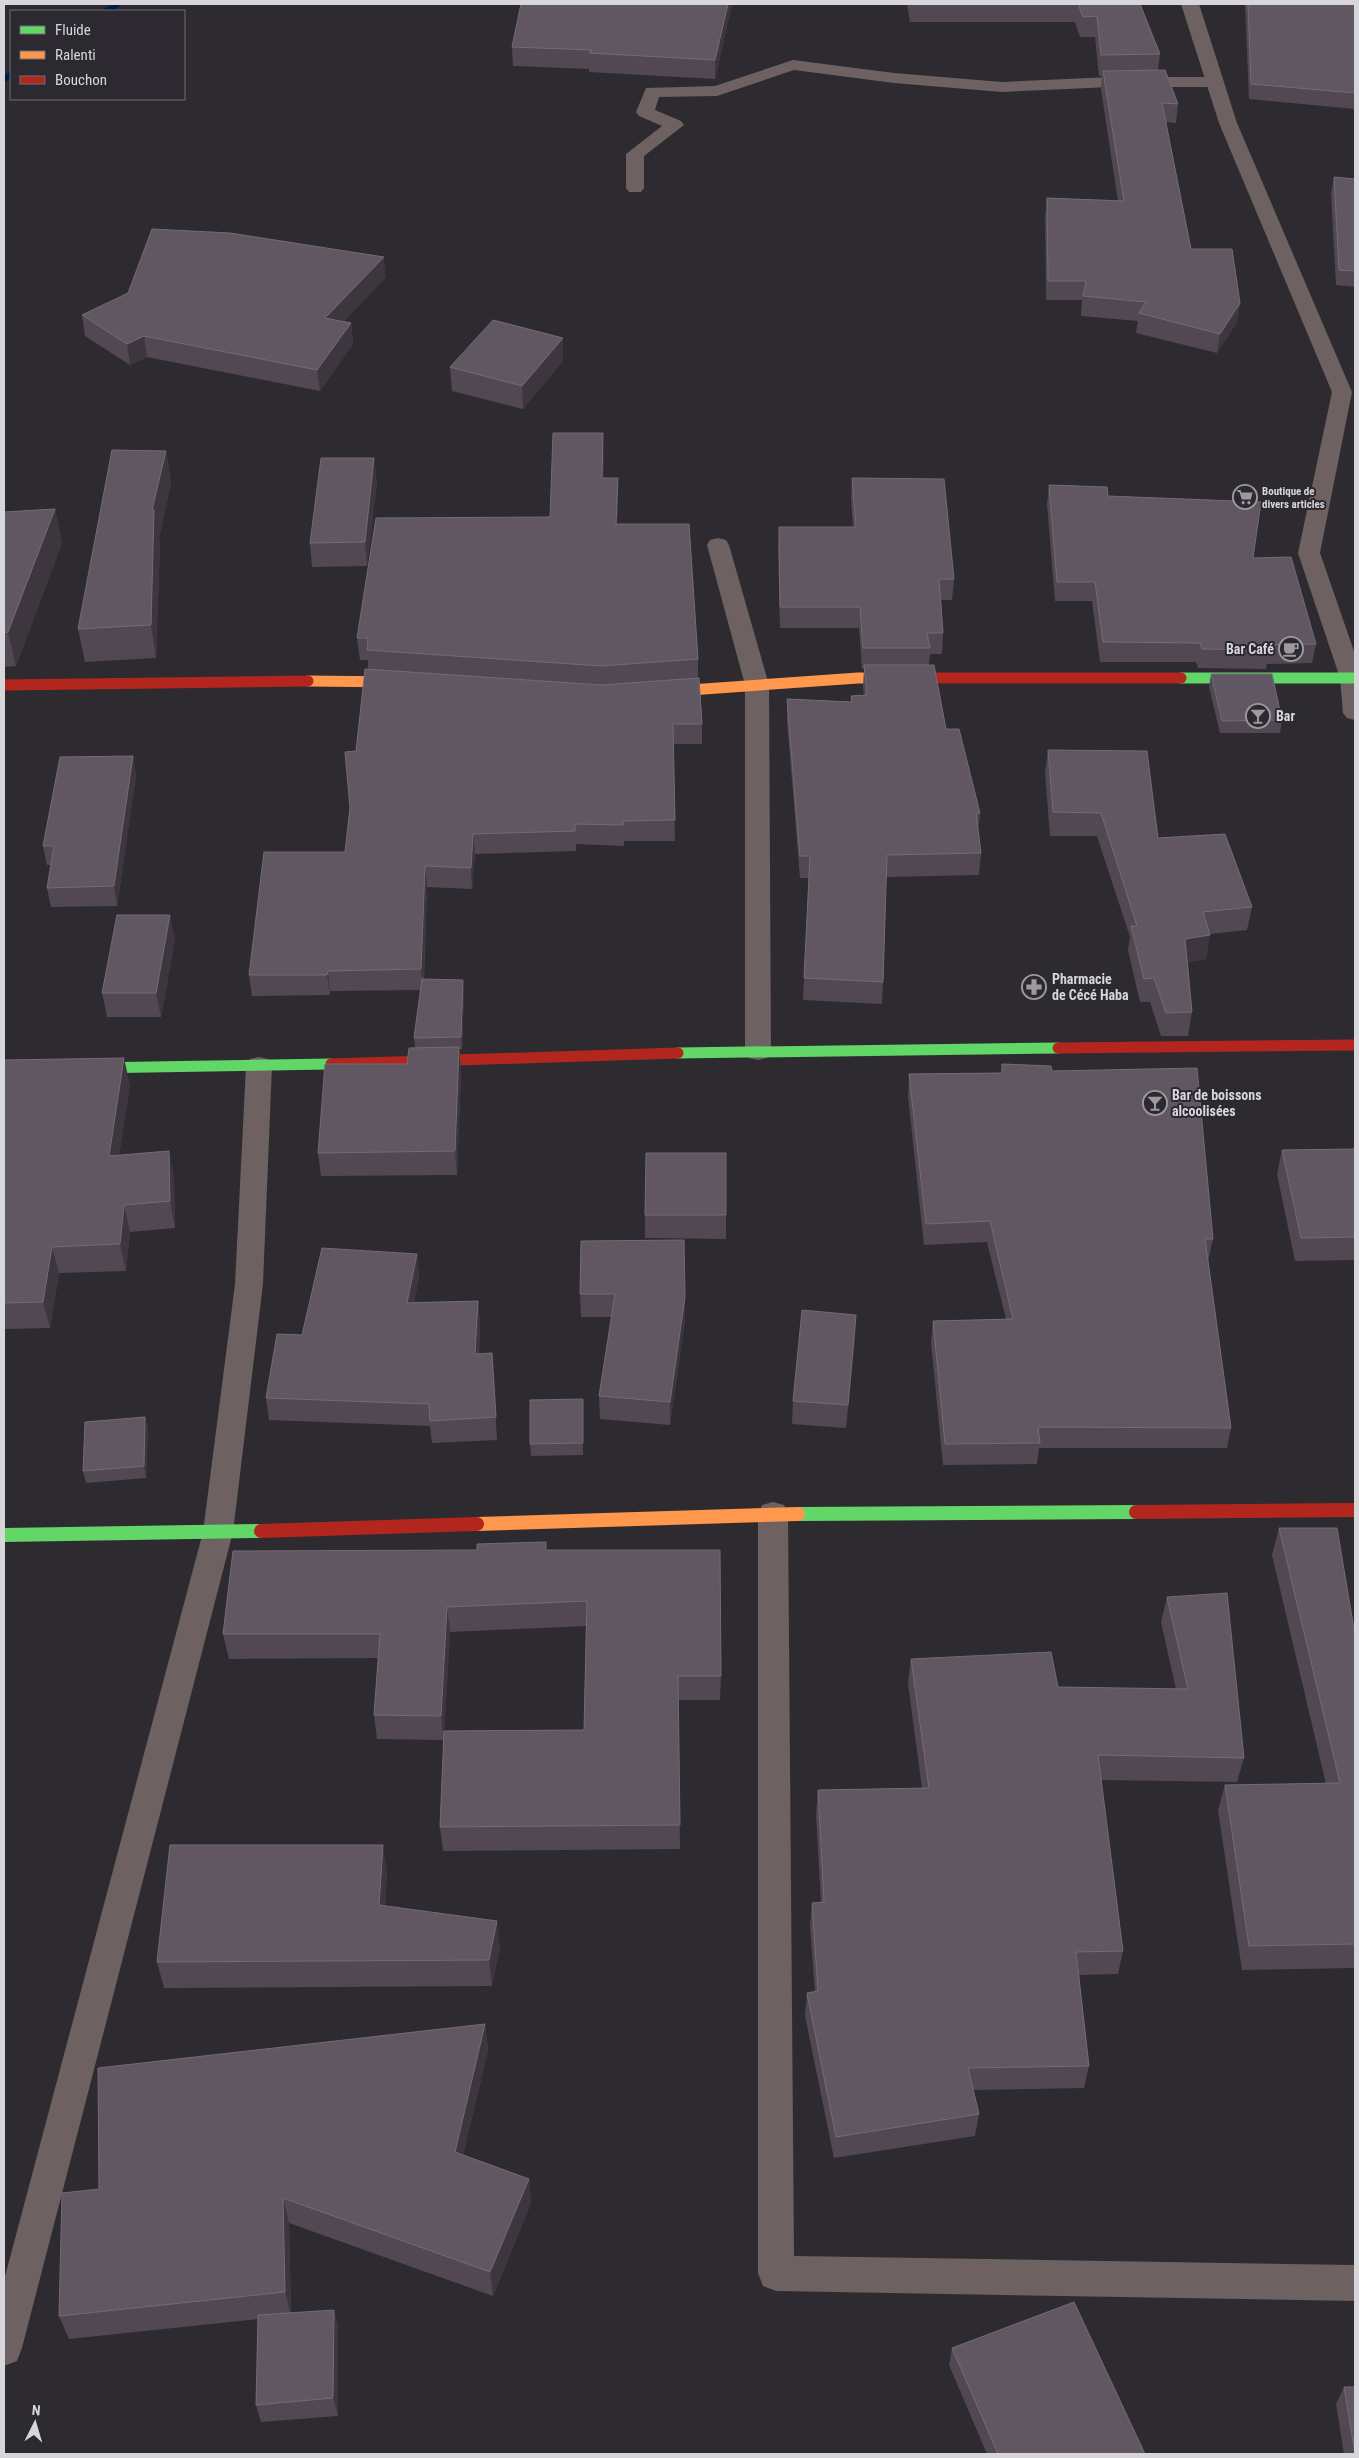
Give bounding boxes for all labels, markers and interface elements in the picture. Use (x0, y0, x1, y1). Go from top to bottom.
legend (10, 10, 185, 100)
text: Fluide (55, 21, 91, 39)
text: Ralenti (55, 46, 96, 64)
text: Bouchon (55, 71, 107, 89)
supermarket icon: Boutique de divers articles (1232, 484, 1258, 510)
place label: Boutique de divers articles (1262, 485, 1325, 511)
cafe icon: Bar Café (1278, 636, 1304, 662)
place label: Bar Café (1226, 641, 1274, 657)
bar icon: Bar (1245, 703, 1271, 729)
place label: Bar (1276, 708, 1295, 724)
place label: Pharmacie de Cécé Haba (1052, 971, 1129, 1003)
pharmacy icon: Pharmacie de Cécé Haba (1021, 974, 1047, 1000)
place label: Bar de boissons alcoolisées (1172, 1087, 1262, 1119)
bar icon: Bar de boissons alcoolisées (1142, 1090, 1168, 1116)
north arrow (10, 2398, 60, 2448)
text: N (31, 2402, 41, 2418)

